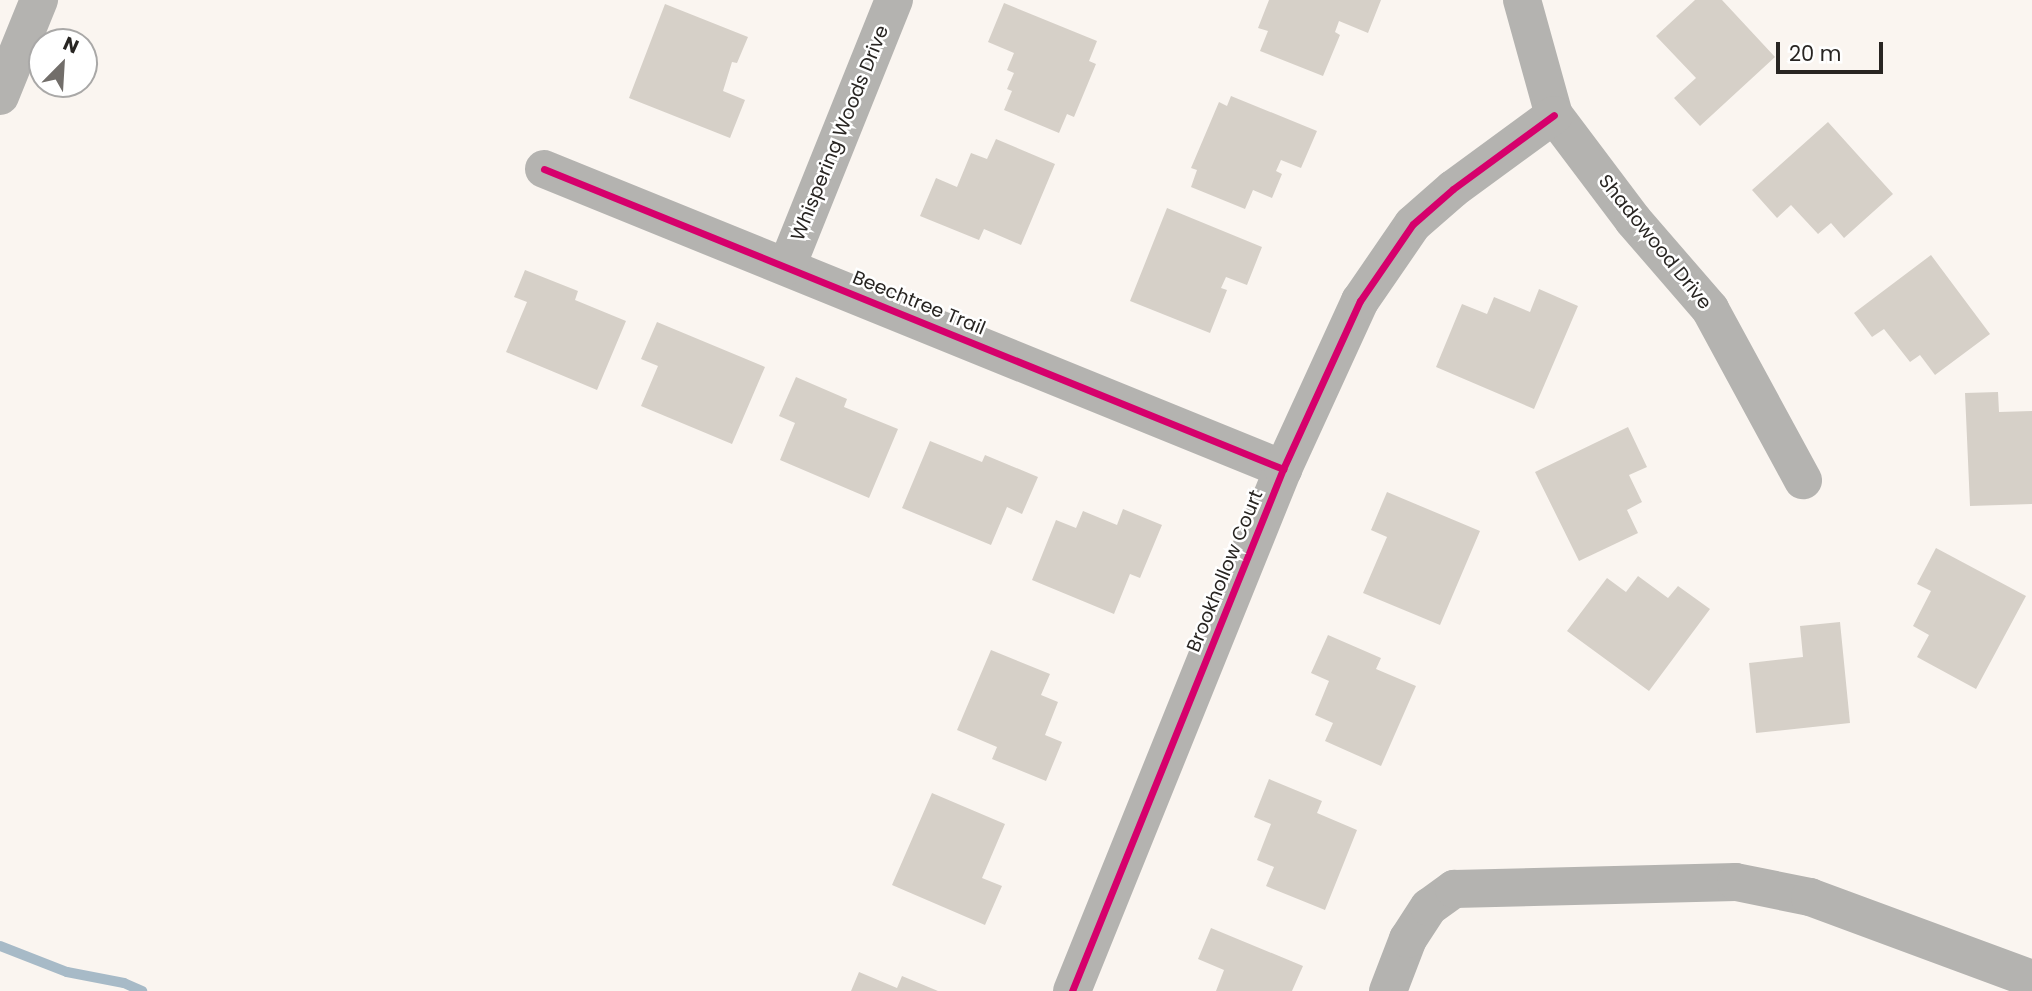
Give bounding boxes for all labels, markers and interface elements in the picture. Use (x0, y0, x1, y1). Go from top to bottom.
street label: Whispering Woods Drive (786, 22, 894, 244)
north arrow (28, 28, 98, 98)
scale bar (1780, 28, 1887, 72)
text: N (59, 30, 83, 60)
text: 20 m (1789, 39, 1842, 68)
street label: Shadowood Drive (1594, 170, 1716, 314)
street label: Beechtree Trail (849, 266, 989, 340)
street label: Brookhollow Court (1182, 487, 1268, 655)

